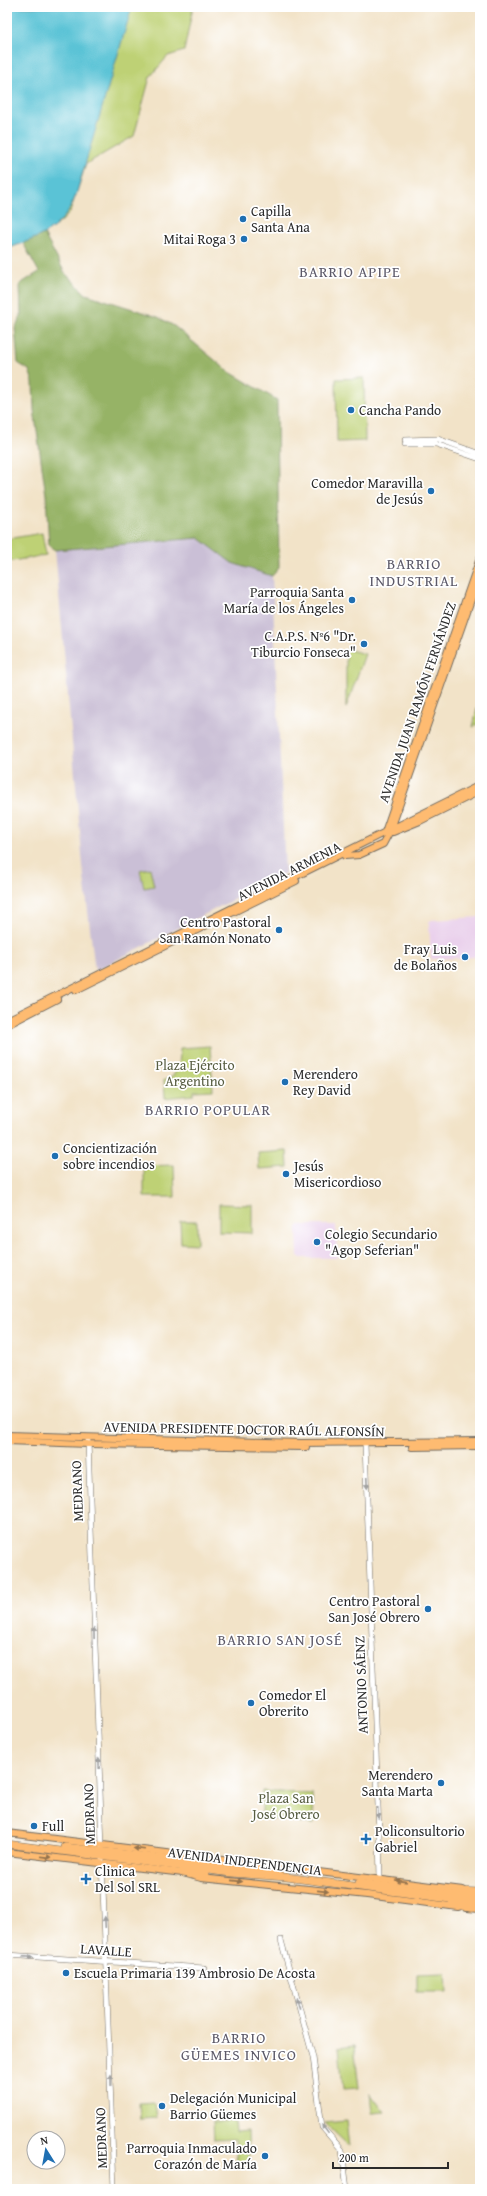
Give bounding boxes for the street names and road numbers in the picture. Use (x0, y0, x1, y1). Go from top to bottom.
street label: AVENIDA JUAN RAMÓN FERNÁNDEZ (373, 599, 461, 805)
street label: AVENIDA ARMENIA (234, 836, 345, 906)
street label: AVENIDA PRESIDENTE DOCTOR RAÚL ALFONSÍN (103, 1417, 385, 1441)
street label: MEDRANO (66, 1460, 88, 1522)
street label: ANTONIO SÁENZ (349, 1636, 373, 1734)
street label: MEDRANO (78, 1783, 100, 1845)
street label: AVENIDA INDEPENDENCIA (167, 1842, 324, 1880)
street label: LAVALLE (80, 1938, 132, 1962)
street label: MEDRANO (90, 2107, 112, 2169)

